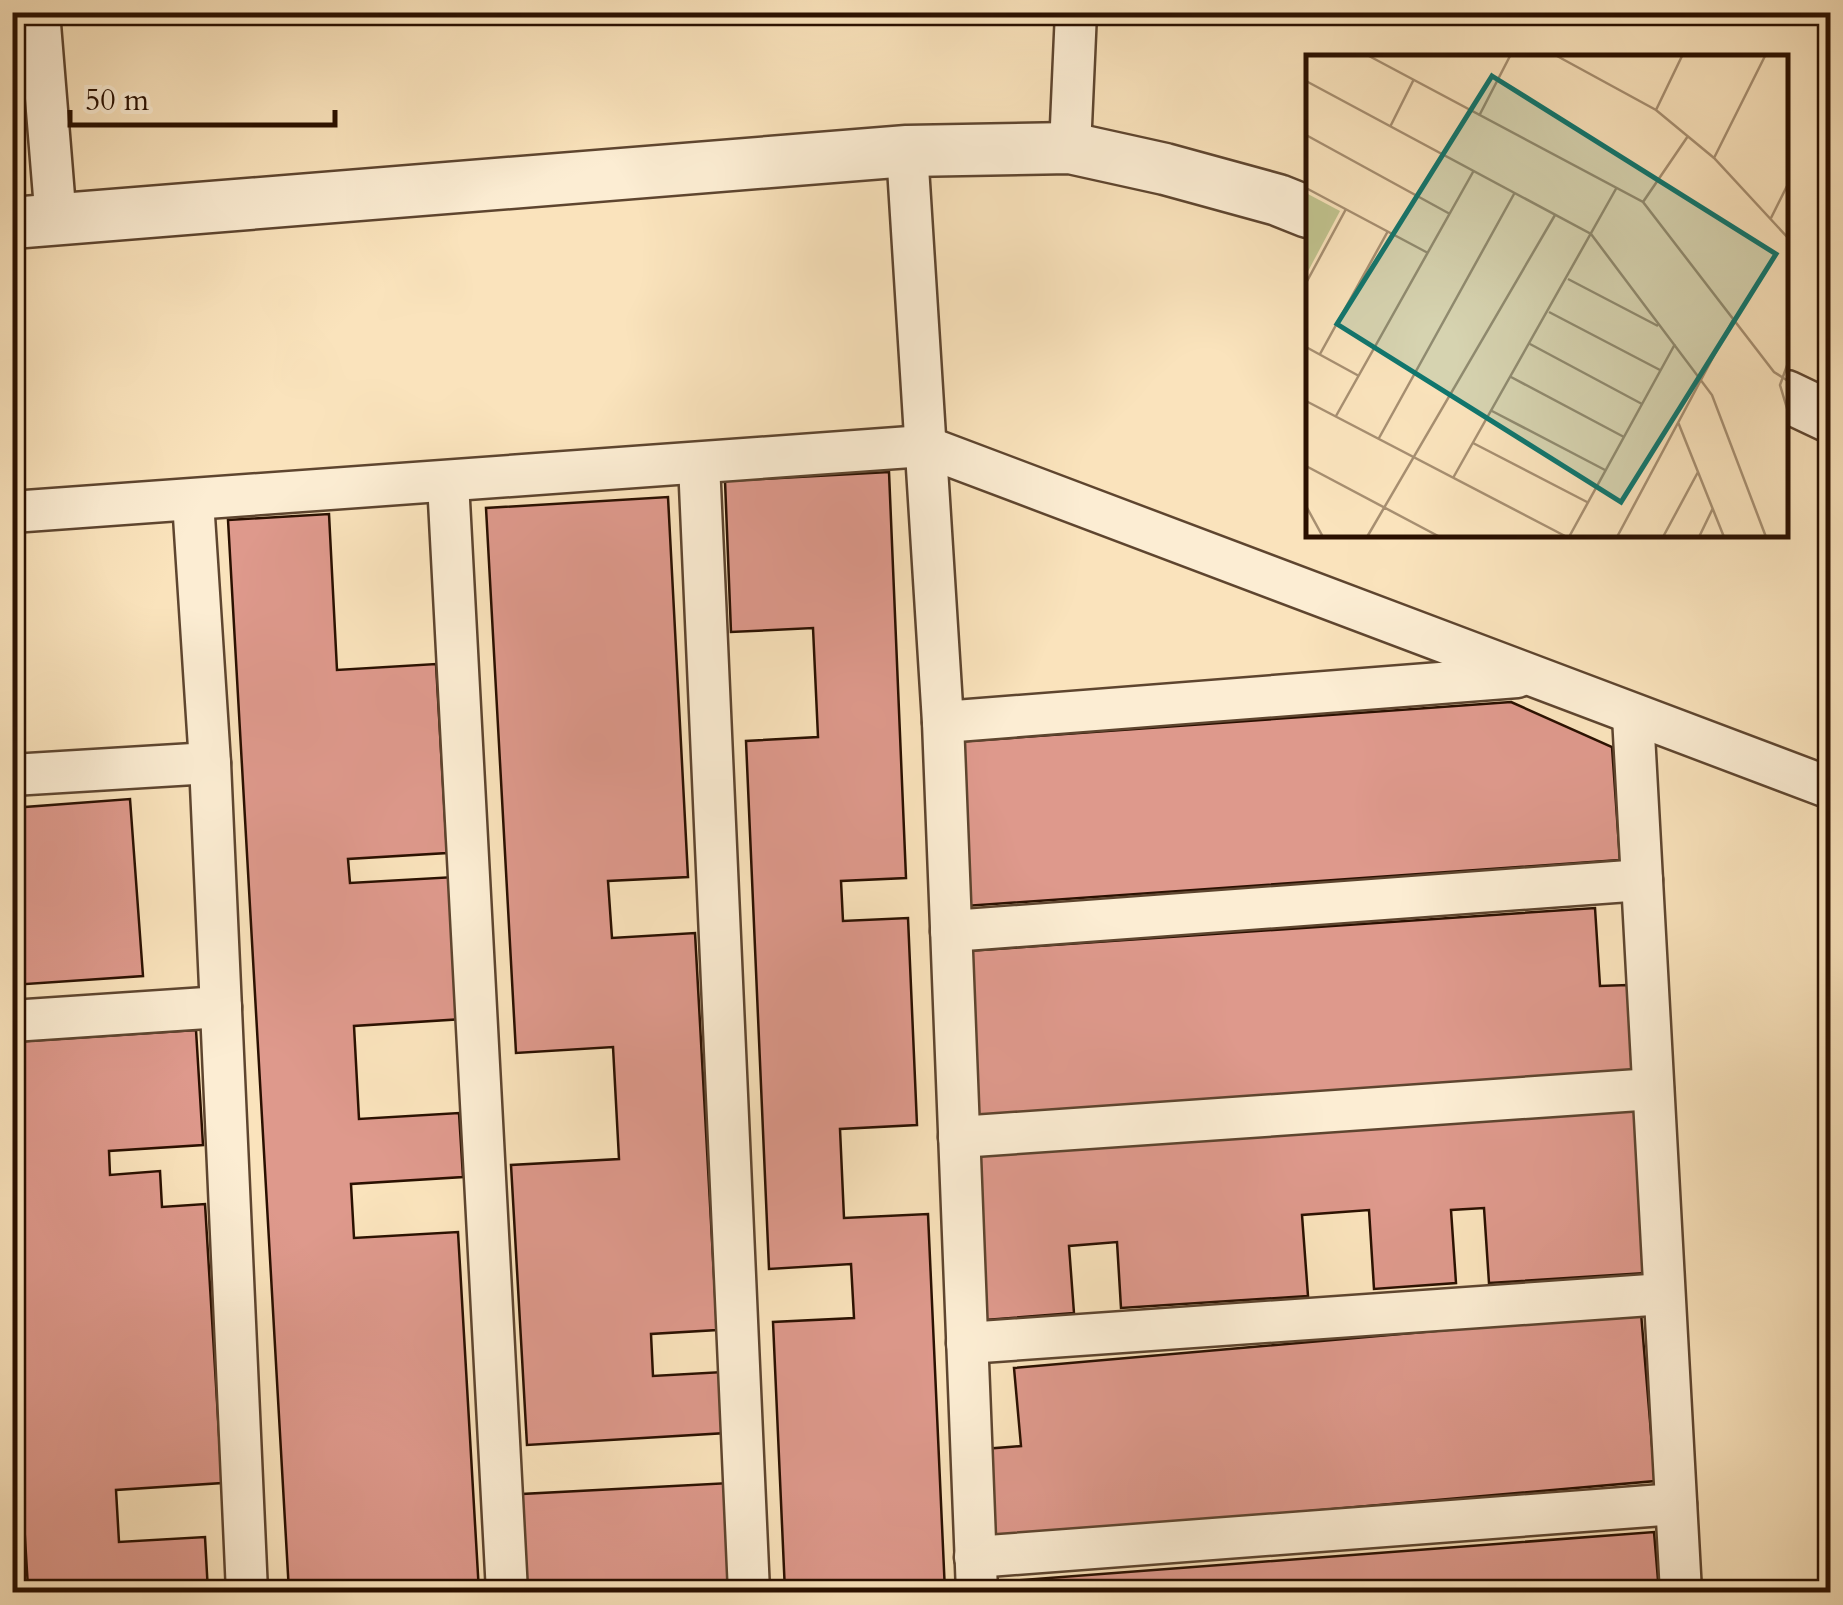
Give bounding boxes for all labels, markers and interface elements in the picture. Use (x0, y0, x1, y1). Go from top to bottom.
inset map (1306, 55, 1788, 538)
scale bar (70, 65, 335, 127)
text: 50 m (85, 80, 150, 121)

